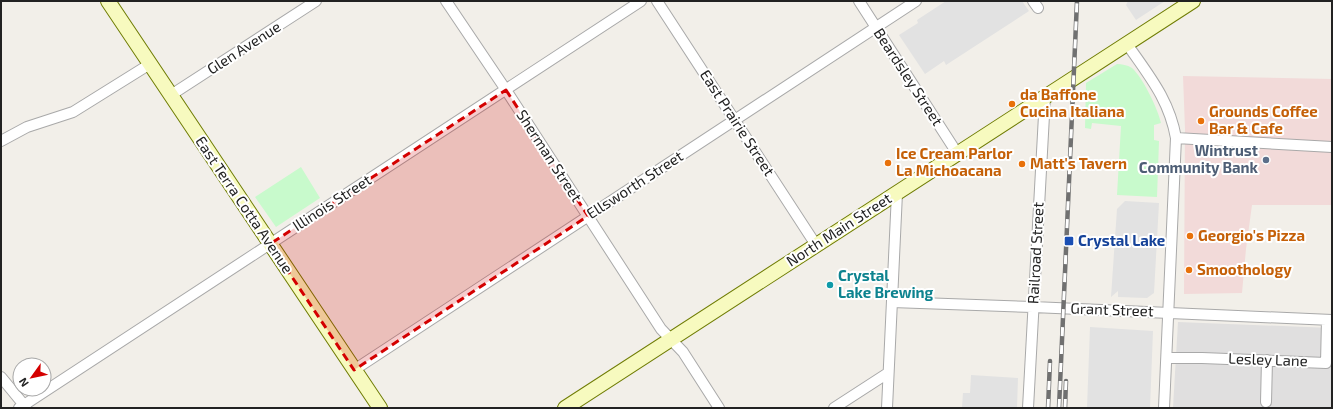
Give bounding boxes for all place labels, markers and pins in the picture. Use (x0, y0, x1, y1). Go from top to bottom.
place label: da Baffone Cucina Italiana (1020, 85, 1125, 120)
marker: da Baffone Cucina Italiana (1007, 99, 1017, 109)
place label: Grounds Coffee Bar & Cafe (1209, 102, 1318, 137)
marker: Grounds Coffee Bar & Cafe (1196, 116, 1206, 126)
place label: Wintrust Community Bank (1139, 141, 1259, 177)
place label: Ice Cream Parlor La Michoacana (896, 144, 1013, 179)
place label: Matt's Tavern (1030, 154, 1127, 172)
marker: Wintrust Community Bank (1261, 155, 1271, 165)
marker: Ice Cream Parlor La Michoacana (883, 158, 893, 168)
marker: Matt's Tavern (1017, 159, 1027, 169)
place label: Georgio's Pizza (1198, 226, 1305, 244)
place label: Crystal Lake (1078, 231, 1165, 250)
marker: Georgio's Pizza (1185, 231, 1195, 241)
marker: Crystal Lake (1063, 235, 1075, 247)
place label: Smoothology (1197, 260, 1292, 279)
marker: Smoothology (1184, 265, 1194, 275)
place label: Crystal Lake Brewing (838, 266, 934, 301)
marker: Crystal Lake Brewing (825, 280, 835, 290)

